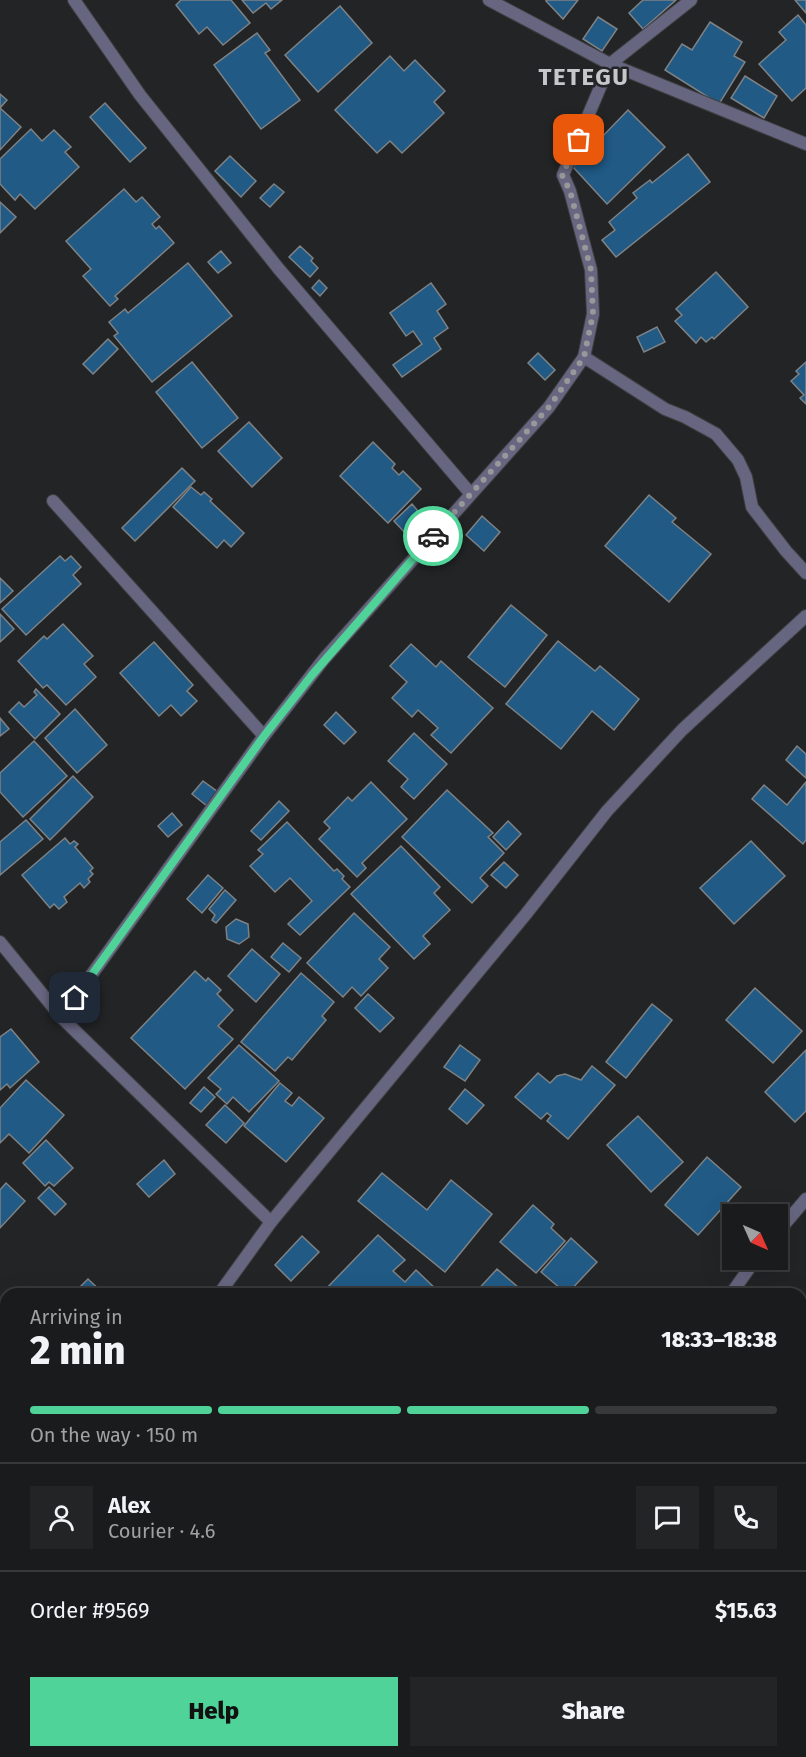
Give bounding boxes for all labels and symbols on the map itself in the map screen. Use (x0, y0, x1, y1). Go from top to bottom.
district label: TETEGU (539, 63, 629, 91)
pin (553, 114, 604, 165)
courier (403, 506, 463, 566)
pin (49, 972, 100, 1023)
north arrow (722, 1204, 788, 1270)

